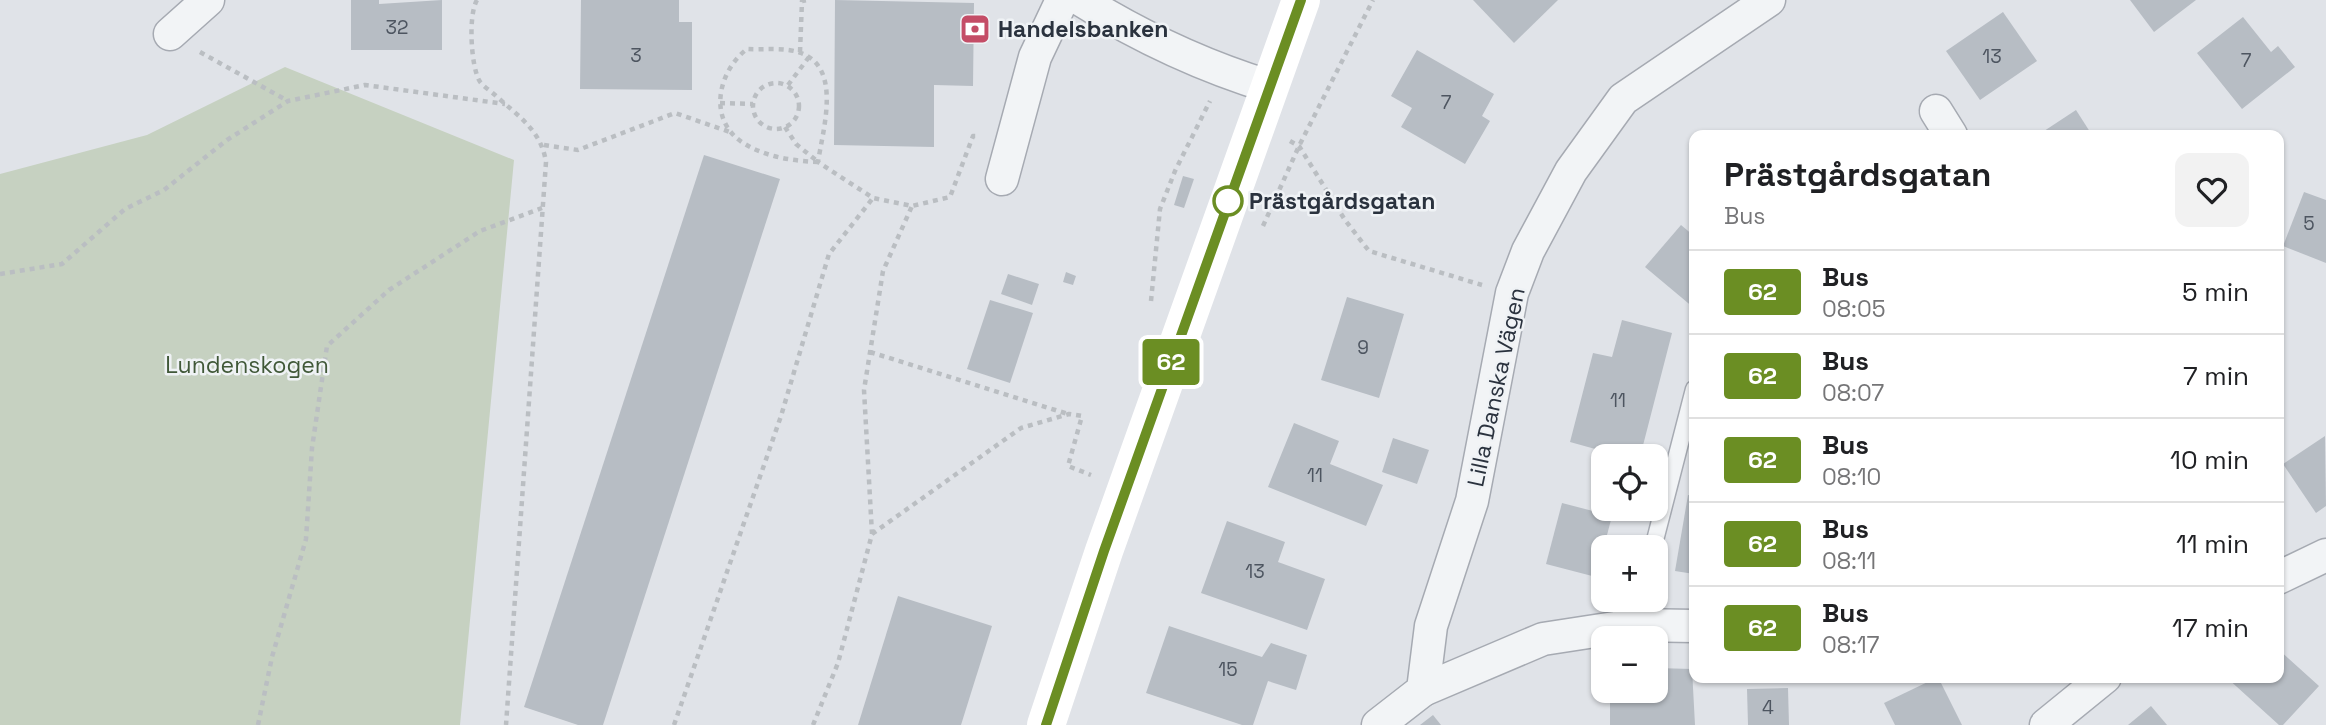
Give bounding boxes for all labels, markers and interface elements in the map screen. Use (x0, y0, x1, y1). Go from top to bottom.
bank icon: Handelsbanken (958, 12, 992, 46)
place label: Handelsbanken (998, 14, 1169, 44)
house number: 32 (386, 15, 408, 40)
house number: 3 (630, 43, 642, 68)
house number: 13 (1982, 44, 2002, 69)
house number: 7 (2241, 48, 2252, 73)
house number: 7 (1441, 90, 1452, 115)
button: heart (2175, 153, 2249, 227)
text: Prästgårdsgatan (1724, 154, 1991, 196)
marker: Prästgårdsgatan (1213, 186, 1243, 216)
place label: Prästgårdsgatan (1249, 186, 1435, 216)
text: Bus (1724, 201, 1765, 231)
house number: 5 (2303, 211, 2315, 236)
text: Bus (1822, 260, 1869, 294)
text: 5 min (2182, 275, 2249, 309)
text: 62 (1748, 276, 1777, 307)
street label: Lilla Danska Vägen (1460, 285, 1532, 489)
text: 08:05 (1822, 294, 1885, 324)
house number: 9 (1357, 335, 1369, 360)
line badge: 62 (1140, 339, 1202, 385)
text: Bus (1822, 344, 1869, 378)
text: 62 (1157, 346, 1186, 377)
park label: Lundenskogen (165, 350, 329, 380)
text: 7 min (2183, 359, 2249, 393)
text: 62 (1748, 360, 1777, 391)
text: 08:07 (1822, 378, 1884, 408)
house number: 11 (1610, 388, 1626, 413)
text: Bus (1822, 428, 1869, 462)
text: 10 min (2170, 443, 2249, 477)
map controls (1591, 444, 1668, 703)
button: locate (1591, 444, 1668, 521)
text: 62 (1748, 444, 1777, 475)
text: 08:10 (1822, 462, 1881, 492)
house number: 11 (1307, 463, 1323, 488)
text: Bus (1822, 512, 1869, 546)
text: 11 min (2176, 527, 2249, 561)
text: 62 (1748, 528, 1777, 559)
button: + (1591, 535, 1668, 612)
text: 08:11 (1822, 546, 1876, 576)
house number: 13 (1245, 559, 1265, 584)
text: Bus (1822, 596, 1869, 630)
text: 17 min (2172, 611, 2249, 645)
text: 62 (1748, 612, 1777, 643)
button: − (1591, 626, 1668, 703)
text: 08:17 (1822, 630, 1879, 660)
house number: 15 (1218, 657, 1238, 682)
house number: 4 (1762, 695, 1774, 720)

